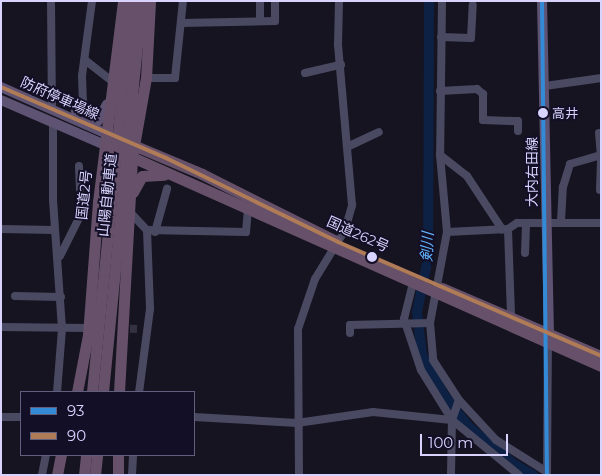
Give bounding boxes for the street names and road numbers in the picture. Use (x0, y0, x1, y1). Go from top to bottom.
street label: 防府停車場線 (18, 73, 102, 123)
street label: 大内右田線 (524, 137, 540, 207)
street label: 山陽自動車道 (94, 152, 120, 238)
street label: 国道2号 (73, 169, 95, 221)
street label: 国道262号 (324, 213, 392, 255)

